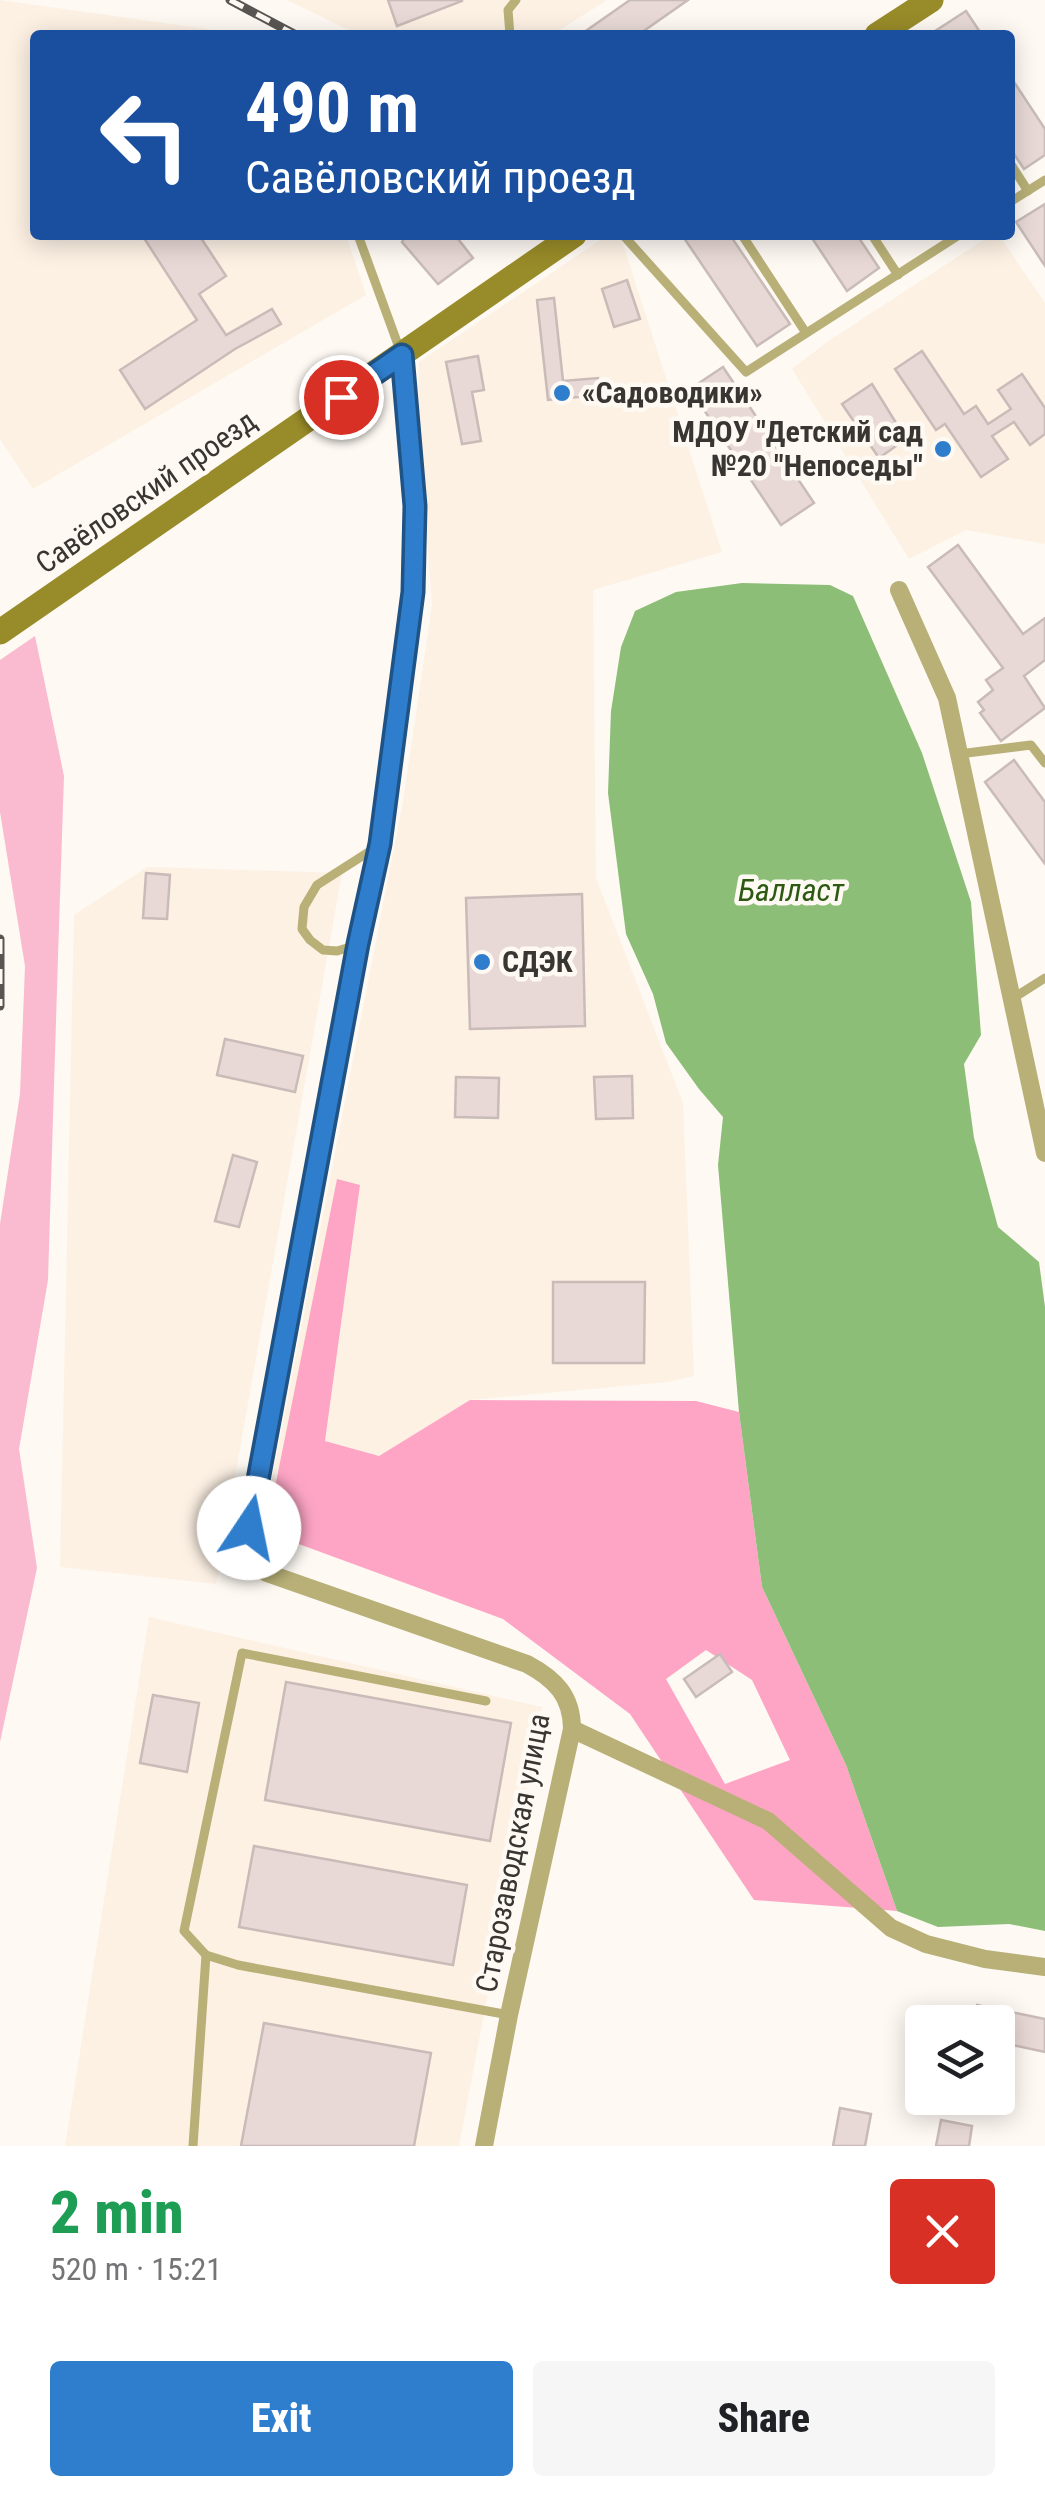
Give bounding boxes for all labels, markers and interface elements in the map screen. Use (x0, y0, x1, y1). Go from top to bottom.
text: 490 m (245, 67, 419, 149)
icon: left (80, 70, 210, 200)
text: Савёловский проезд (245, 151, 636, 204)
pin (299, 355, 384, 440)
icon: arrive (314, 370, 369, 425)
place label: «Садоводики» (582, 375, 763, 410)
marker: «Садоводики» (551, 382, 573, 404)
street label: Савёловский проезд (29, 403, 262, 581)
place label: МДОУ "Детский сад №20 "Непоседы" (672, 414, 923, 483)
marker: МДОУ "Детский сад №20 "Непоседы" (932, 438, 954, 460)
water label: Балласт (738, 871, 845, 909)
place label: СДЭК (502, 944, 574, 979)
marker: СДЭК (471, 951, 493, 973)
position arrow (197, 1476, 301, 1580)
street label: Старозаводская улица (468, 1711, 557, 1995)
map controls (905, 2005, 1015, 2115)
button: layers (905, 2005, 1015, 2115)
text: 2 min (50, 2177, 184, 2248)
button: close (890, 2179, 995, 2284)
text: 520 m · 15:21 (50, 2250, 222, 2288)
button: Exit (50, 2361, 513, 2476)
button: Share (533, 2361, 995, 2476)

